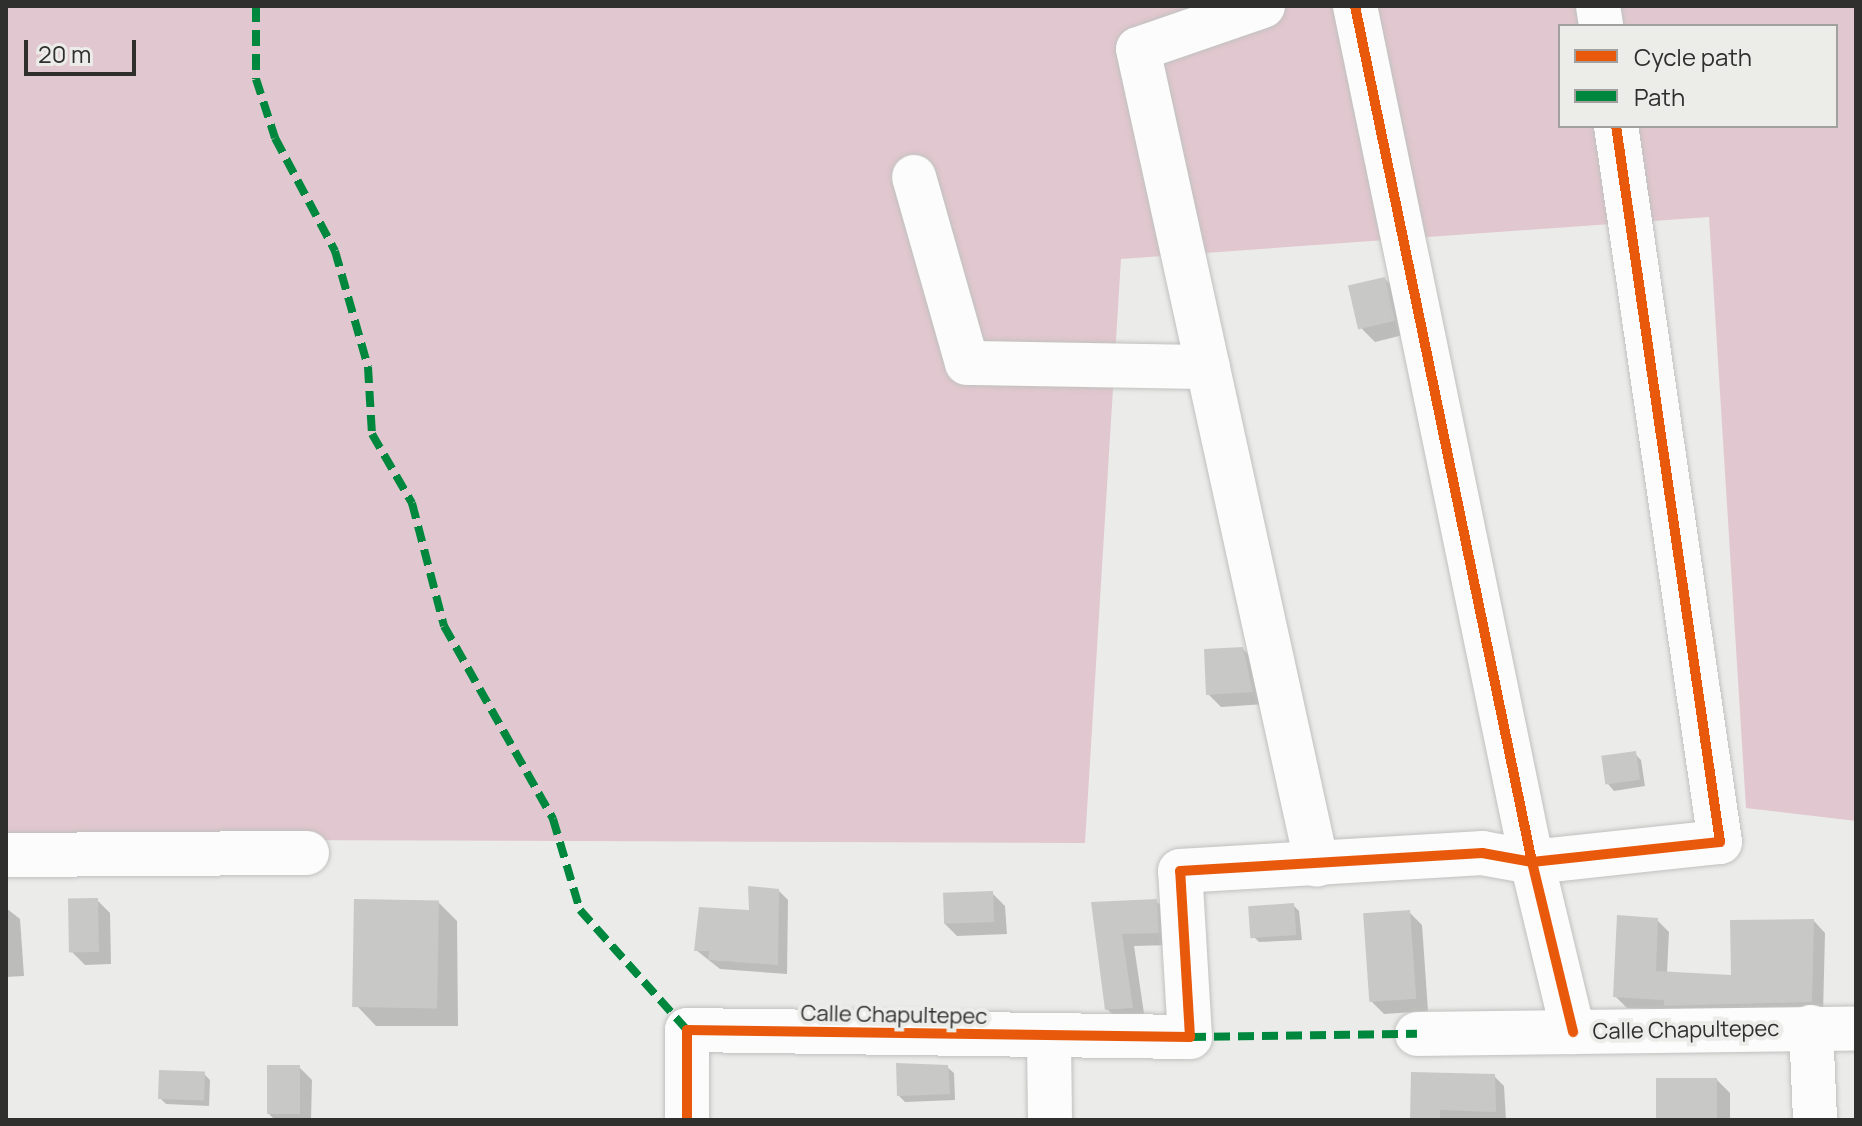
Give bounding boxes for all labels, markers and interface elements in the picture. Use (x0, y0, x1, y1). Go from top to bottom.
scale bar (28, 24, 140, 74)
legend (1558, 24, 1838, 128)
text: 20 m (38, 37, 91, 70)
text: Cycle path (1634, 40, 1752, 73)
text: Path (1634, 80, 1685, 113)
street label: Calle Chapultepec (800, 1000, 988, 1030)
street label: Calle Chapultepec (1592, 1015, 1780, 1045)

